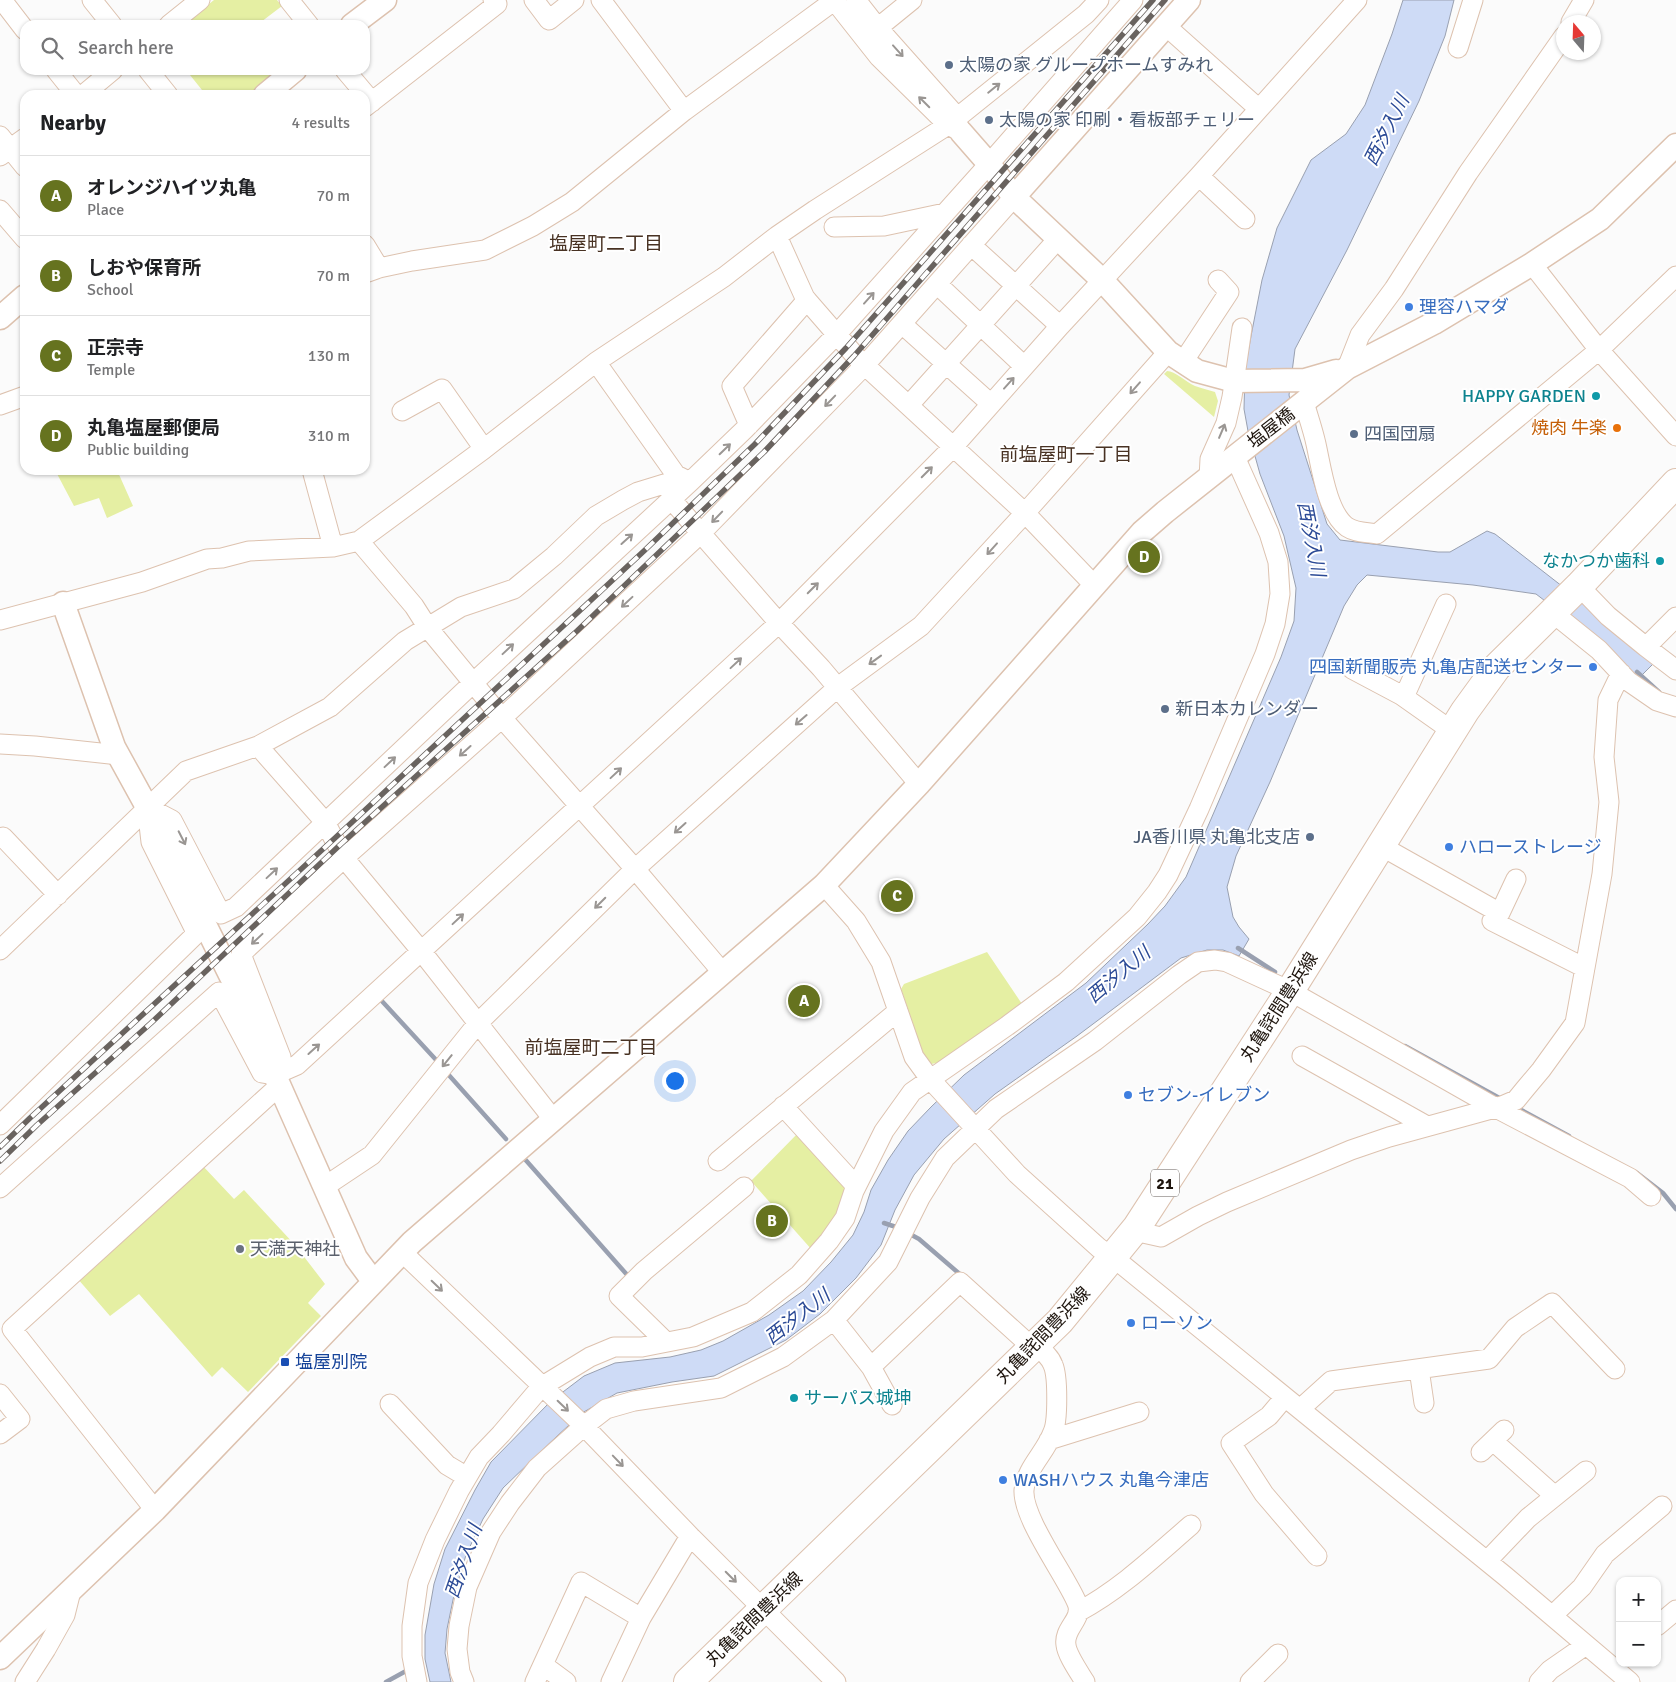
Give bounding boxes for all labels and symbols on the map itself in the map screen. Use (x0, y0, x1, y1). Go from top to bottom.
north arrow (1556, 15, 1601, 60)
one-way arrow (892, 45, 904, 58)
place label: 太陽の家 グループホームすみれ (959, 54, 1213, 76)
marker: 太陽の家 グループホームすみれ (943, 59, 955, 71)
one-way arrow (987, 83, 1000, 94)
water label: 西汐入川 (1359, 89, 1416, 170)
one-way arrow (918, 96, 930, 108)
place label: 太陽の家 印刷・看板部チェリー (999, 109, 1255, 131)
marker: 太陽の家 印刷・看板部チェリー (983, 114, 995, 126)
district label: 塩屋町二丁目 (549, 232, 663, 256)
one-way arrow (863, 292, 874, 305)
place label: 理容ハマダ (1419, 296, 1509, 318)
marker: 理容ハマダ (1403, 301, 1415, 313)
one-way arrow (1003, 376, 1015, 389)
one-way arrow (1129, 382, 1141, 395)
place label: HAPPY GARDEN (1462, 385, 1586, 407)
marker: HAPPY GARDEN (1590, 390, 1602, 402)
one-way arrow (824, 395, 836, 407)
street label: 塩屋橋 (1243, 403, 1299, 453)
place label: 焼肉 牛楽 (1531, 417, 1607, 439)
marker: 焼肉 牛楽 (1611, 422, 1623, 434)
place label: 四国団扇 (1364, 423, 1436, 445)
one-way arrow (1218, 424, 1227, 439)
marker: 四国団扇 (1348, 428, 1360, 440)
one-way arrow (718, 443, 731, 455)
district label: 前塩屋町一丁目 (999, 443, 1133, 467)
one-way arrow (921, 466, 933, 478)
water label: 西汐入川 (1292, 500, 1330, 581)
one-way arrow (710, 511, 723, 523)
one-way arrow (621, 533, 634, 545)
pin: D (1128, 538, 1160, 576)
one-way arrow (986, 542, 998, 555)
place label: なかつか歯科 (1542, 550, 1650, 572)
marker: なかつか歯科 (1654, 555, 1666, 567)
one-way arrow (807, 582, 819, 594)
one-way arrow (620, 596, 633, 608)
one-way arrow (502, 643, 515, 655)
one-way arrow (868, 655, 882, 665)
place label: 四国新聞販売 丸亀店配送センター (1309, 656, 1583, 678)
one-way arrow (729, 657, 742, 669)
marker: 四国新聞販売 丸亀店配送センター (1587, 661, 1599, 673)
place label: 新日本カレンダー (1175, 698, 1319, 720)
marker: 新日本カレンダー (1159, 703, 1171, 715)
one-way arrow (795, 714, 808, 726)
one-way arrow (459, 745, 472, 756)
one-way arrow (383, 756, 396, 768)
one-way arrow (610, 767, 623, 779)
one-way arrow (673, 822, 686, 834)
place label: JA香川県 丸亀北支店 (1133, 826, 1300, 848)
one-way arrow (177, 831, 187, 846)
marker: JA香川県 丸亀北支店 (1304, 831, 1316, 843)
place label: ハローストレージ (1459, 836, 1602, 858)
marker: ハローストレージ (1443, 841, 1455, 853)
one-way arrow (265, 867, 278, 879)
pin: C (881, 877, 913, 915)
one-way arrow (594, 897, 607, 909)
one-way arrow (451, 913, 464, 925)
one-way arrow (251, 933, 264, 945)
water label: 西汐入川 (1082, 940, 1157, 1008)
street label: 丸亀詫間豊浜線 (1235, 948, 1323, 1066)
pin: A (788, 982, 820, 1020)
district label: 前塩屋町二丁目 (524, 1036, 658, 1060)
one-way arrow (308, 1043, 321, 1055)
one-way arrow (442, 1054, 453, 1067)
your location (662, 1068, 688, 1094)
place label: セブン-イレブン (1138, 1084, 1270, 1106)
marker: セブン-イレブン (1122, 1089, 1134, 1101)
road number: 21 (1151, 1170, 1179, 1196)
pin: B (756, 1202, 788, 1240)
place label: 天満天神社 (250, 1238, 340, 1260)
marker: 天満天神社 (234, 1243, 246, 1255)
one-way arrow (431, 1279, 443, 1292)
street label: 丸亀詫間豊浜線 (991, 1282, 1095, 1388)
water label: 西汐入川 (760, 1283, 837, 1350)
place label: ローソン (1141, 1312, 1213, 1334)
marker: ローソン (1125, 1317, 1137, 1329)
place label: 塩屋別院 (295, 1351, 367, 1373)
marker: 塩屋別院 (279, 1356, 291, 1368)
place label: サーパス城坤 (804, 1387, 912, 1409)
marker: サーパス城坤 (788, 1392, 800, 1404)
one-way arrow (557, 1400, 570, 1412)
one-way arrow (612, 1455, 624, 1467)
place label: WASHハウス 丸亀今津店 (1013, 1469, 1209, 1491)
marker: WASHハウス 丸亀今津店 (997, 1474, 1009, 1486)
water label: 西汐入川 (440, 1520, 488, 1601)
street label: 丸亀詫間豊浜線 (701, 1567, 807, 1671)
one-way arrow (725, 1571, 738, 1583)

